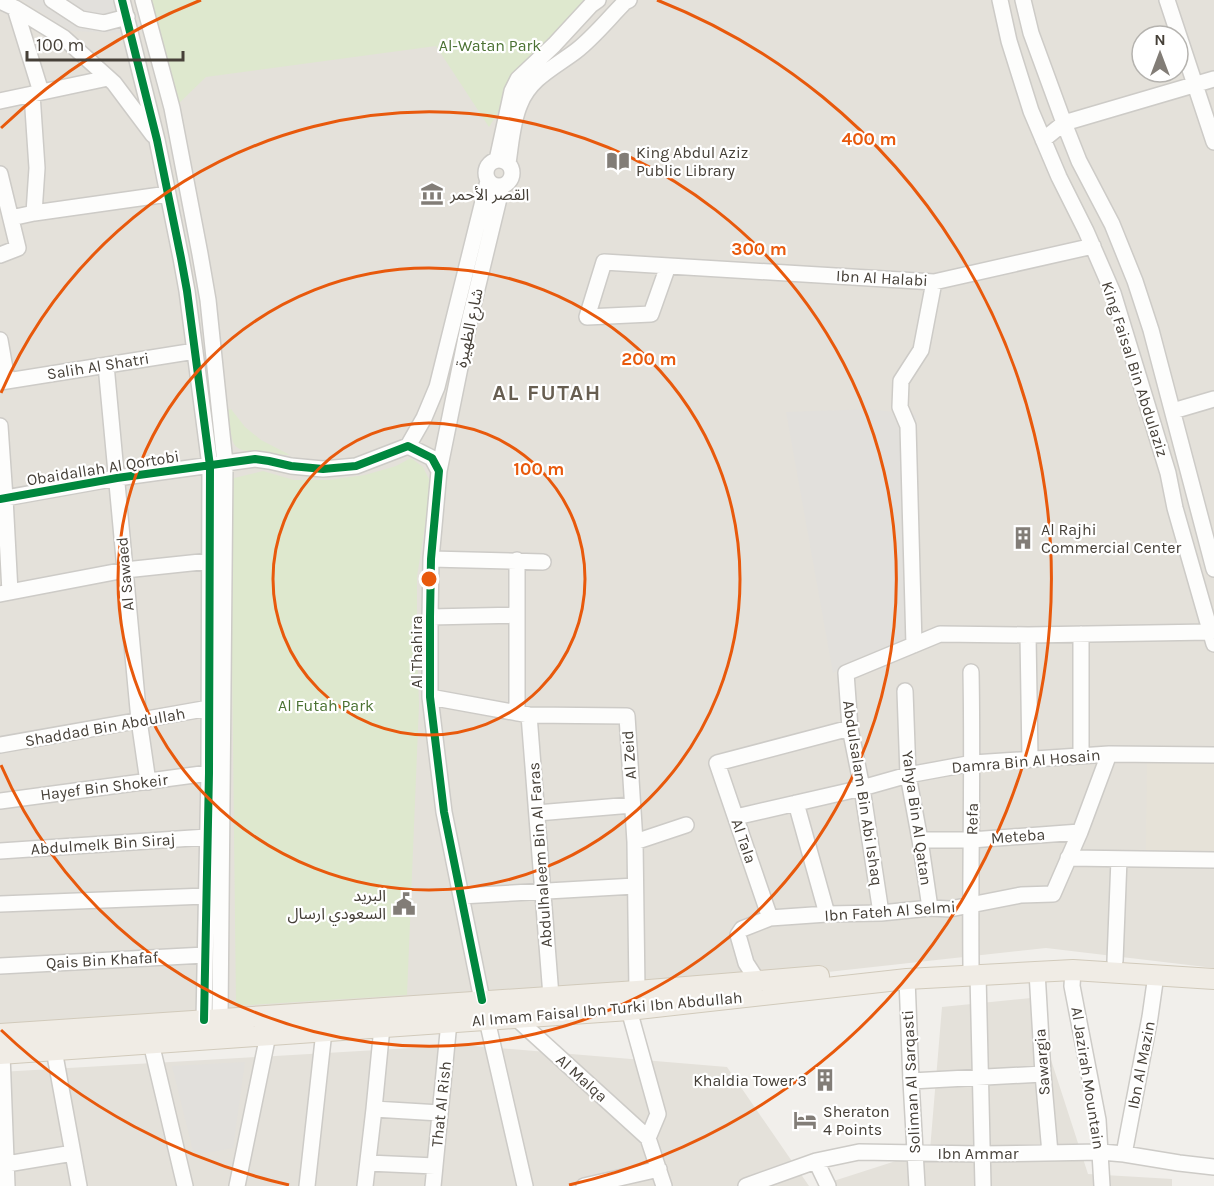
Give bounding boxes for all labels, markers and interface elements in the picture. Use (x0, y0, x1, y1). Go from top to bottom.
scale bar (27, 24, 183, 62)
north arrow (1130, 24, 1190, 84)
text: N (1154, 30, 1166, 49)
text: 100 m (36, 34, 84, 56)
park label: Al-Watan Park (439, 36, 541, 55)
text: 400 m (841, 128, 897, 150)
place label: King Abdul Aziz Public Library (636, 143, 748, 180)
library icon: King Abdul Aziz Public Library (605, 148, 631, 174)
museum icon: القصر الأحمر (419, 181, 445, 207)
place label: القصر الأحمر (449, 185, 529, 204)
text: 300 m (731, 238, 787, 260)
street label: Ibn Al Halabi (836, 266, 928, 290)
street label: King Faisal Bin Abdulaziz (1098, 279, 1172, 459)
street label: شارع الظهيرة (451, 287, 490, 370)
text: 200 m (621, 348, 677, 370)
street label: Salih Al Shatri (45, 349, 151, 383)
district label: AL FUTAH (492, 380, 602, 406)
street label: Obaidallah Al Qortobi (25, 447, 181, 489)
text: 100 m (514, 458, 564, 480)
place label: Al Rajhi Commercial Center (1041, 520, 1182, 557)
building icon: Al Rajhi Commercial Center (1010, 525, 1036, 551)
street label: Al Sawaed (112, 536, 138, 612)
centre of rings (419, 569, 439, 589)
street label: Al Thahira (407, 616, 426, 688)
park label: Al Futah Park (278, 696, 374, 715)
street label: Abdulsalam Bin Abi Ishaq (839, 699, 887, 887)
street label: Shaddad Bin Abdullah (23, 704, 187, 750)
street label: Al Zeid (618, 730, 640, 780)
street label: Damra Bin Al Hosain (951, 745, 1101, 777)
street label: Yahya Bin Al Qatan (898, 750, 936, 886)
street label: Abdulhaleem Bin Al Faras (524, 762, 556, 948)
street label: Hayef Bin Shokeir (39, 770, 169, 804)
street label: Refa (962, 803, 982, 835)
street label: Al Tala (727, 816, 761, 866)
street label: Meteba (990, 825, 1046, 847)
street label: Abdulmelk Bin Siraj (30, 829, 176, 859)
place label: البريد السعودي ارسال (287, 886, 386, 925)
public building icon: البريد السعودي ارسال (391, 891, 417, 917)
street label: Ibn Fateh Al Selmi (824, 897, 956, 925)
street label: Qais Bin Khafaf (45, 948, 159, 972)
street label: Al Imam Faisal Ibn Turki Ibn Abdullah (471, 988, 743, 1030)
street label: Al Jazirah Mountain (1067, 1005, 1109, 1151)
street label: Soliman Al Sarqasti (898, 1010, 924, 1154)
street label: Ibn Al Mazin (1123, 1019, 1159, 1111)
street label: Sawargia (1030, 1028, 1054, 1096)
street label: Al Malqa (552, 1050, 612, 1106)
street label: That Al Rish (427, 1060, 455, 1148)
building icon: Khaldia Tower 3 (812, 1067, 838, 1093)
place label: Khaldia Tower 3 (693, 1071, 807, 1090)
place label: Sheraton 4 Points (823, 1102, 890, 1139)
hotel icon: Sheraton 4 Points (792, 1107, 818, 1133)
street label: Ibn Ammar (937, 1144, 1019, 1163)

